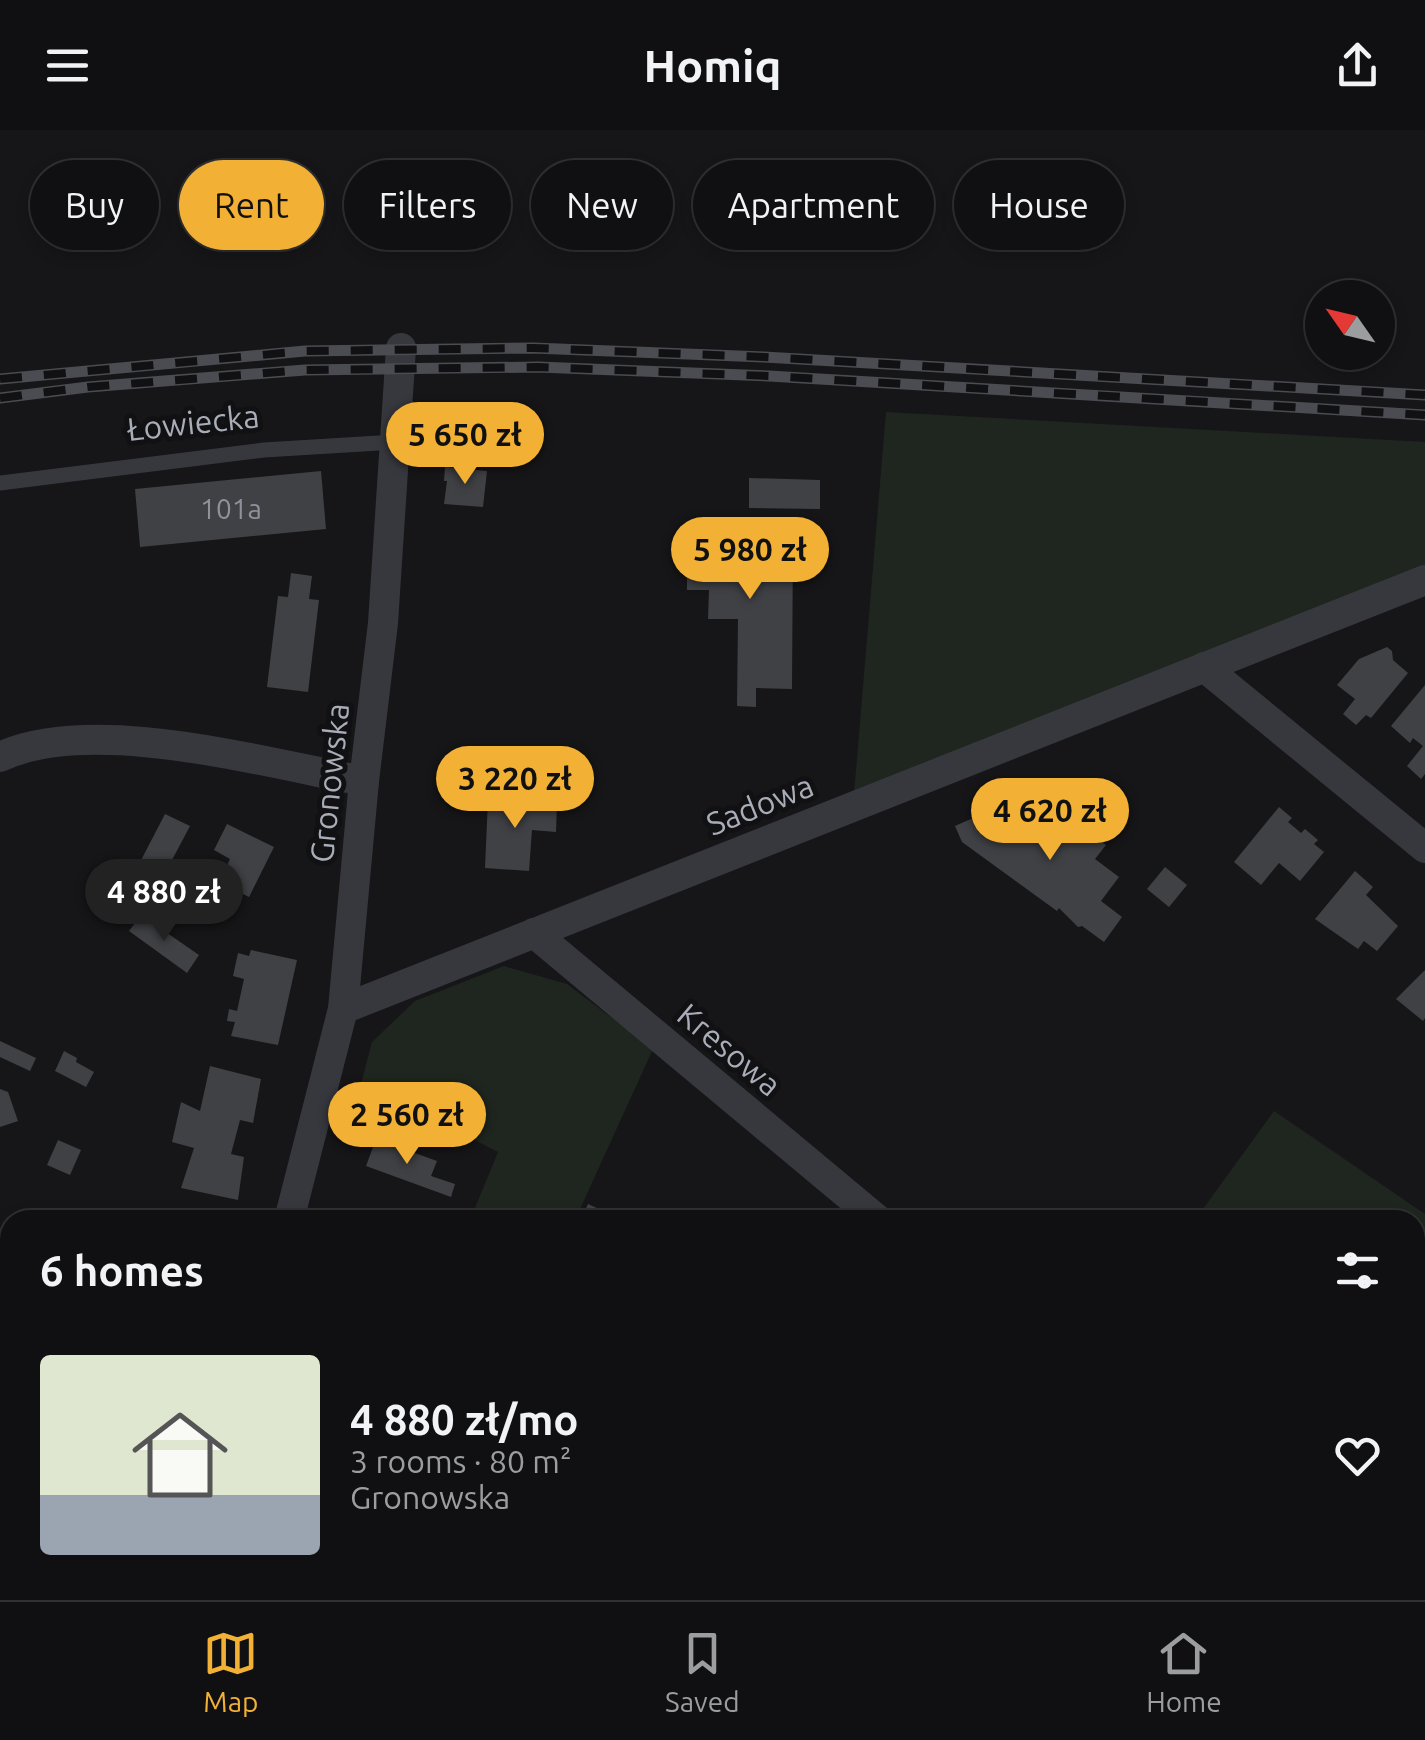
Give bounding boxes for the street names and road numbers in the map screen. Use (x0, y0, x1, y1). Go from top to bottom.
street label: Łowiecka (125, 397, 261, 447)
street label: Gronowska (303, 701, 355, 864)
street label: Sadowa (701, 766, 818, 842)
street label: Kresowa (671, 996, 788, 1103)

